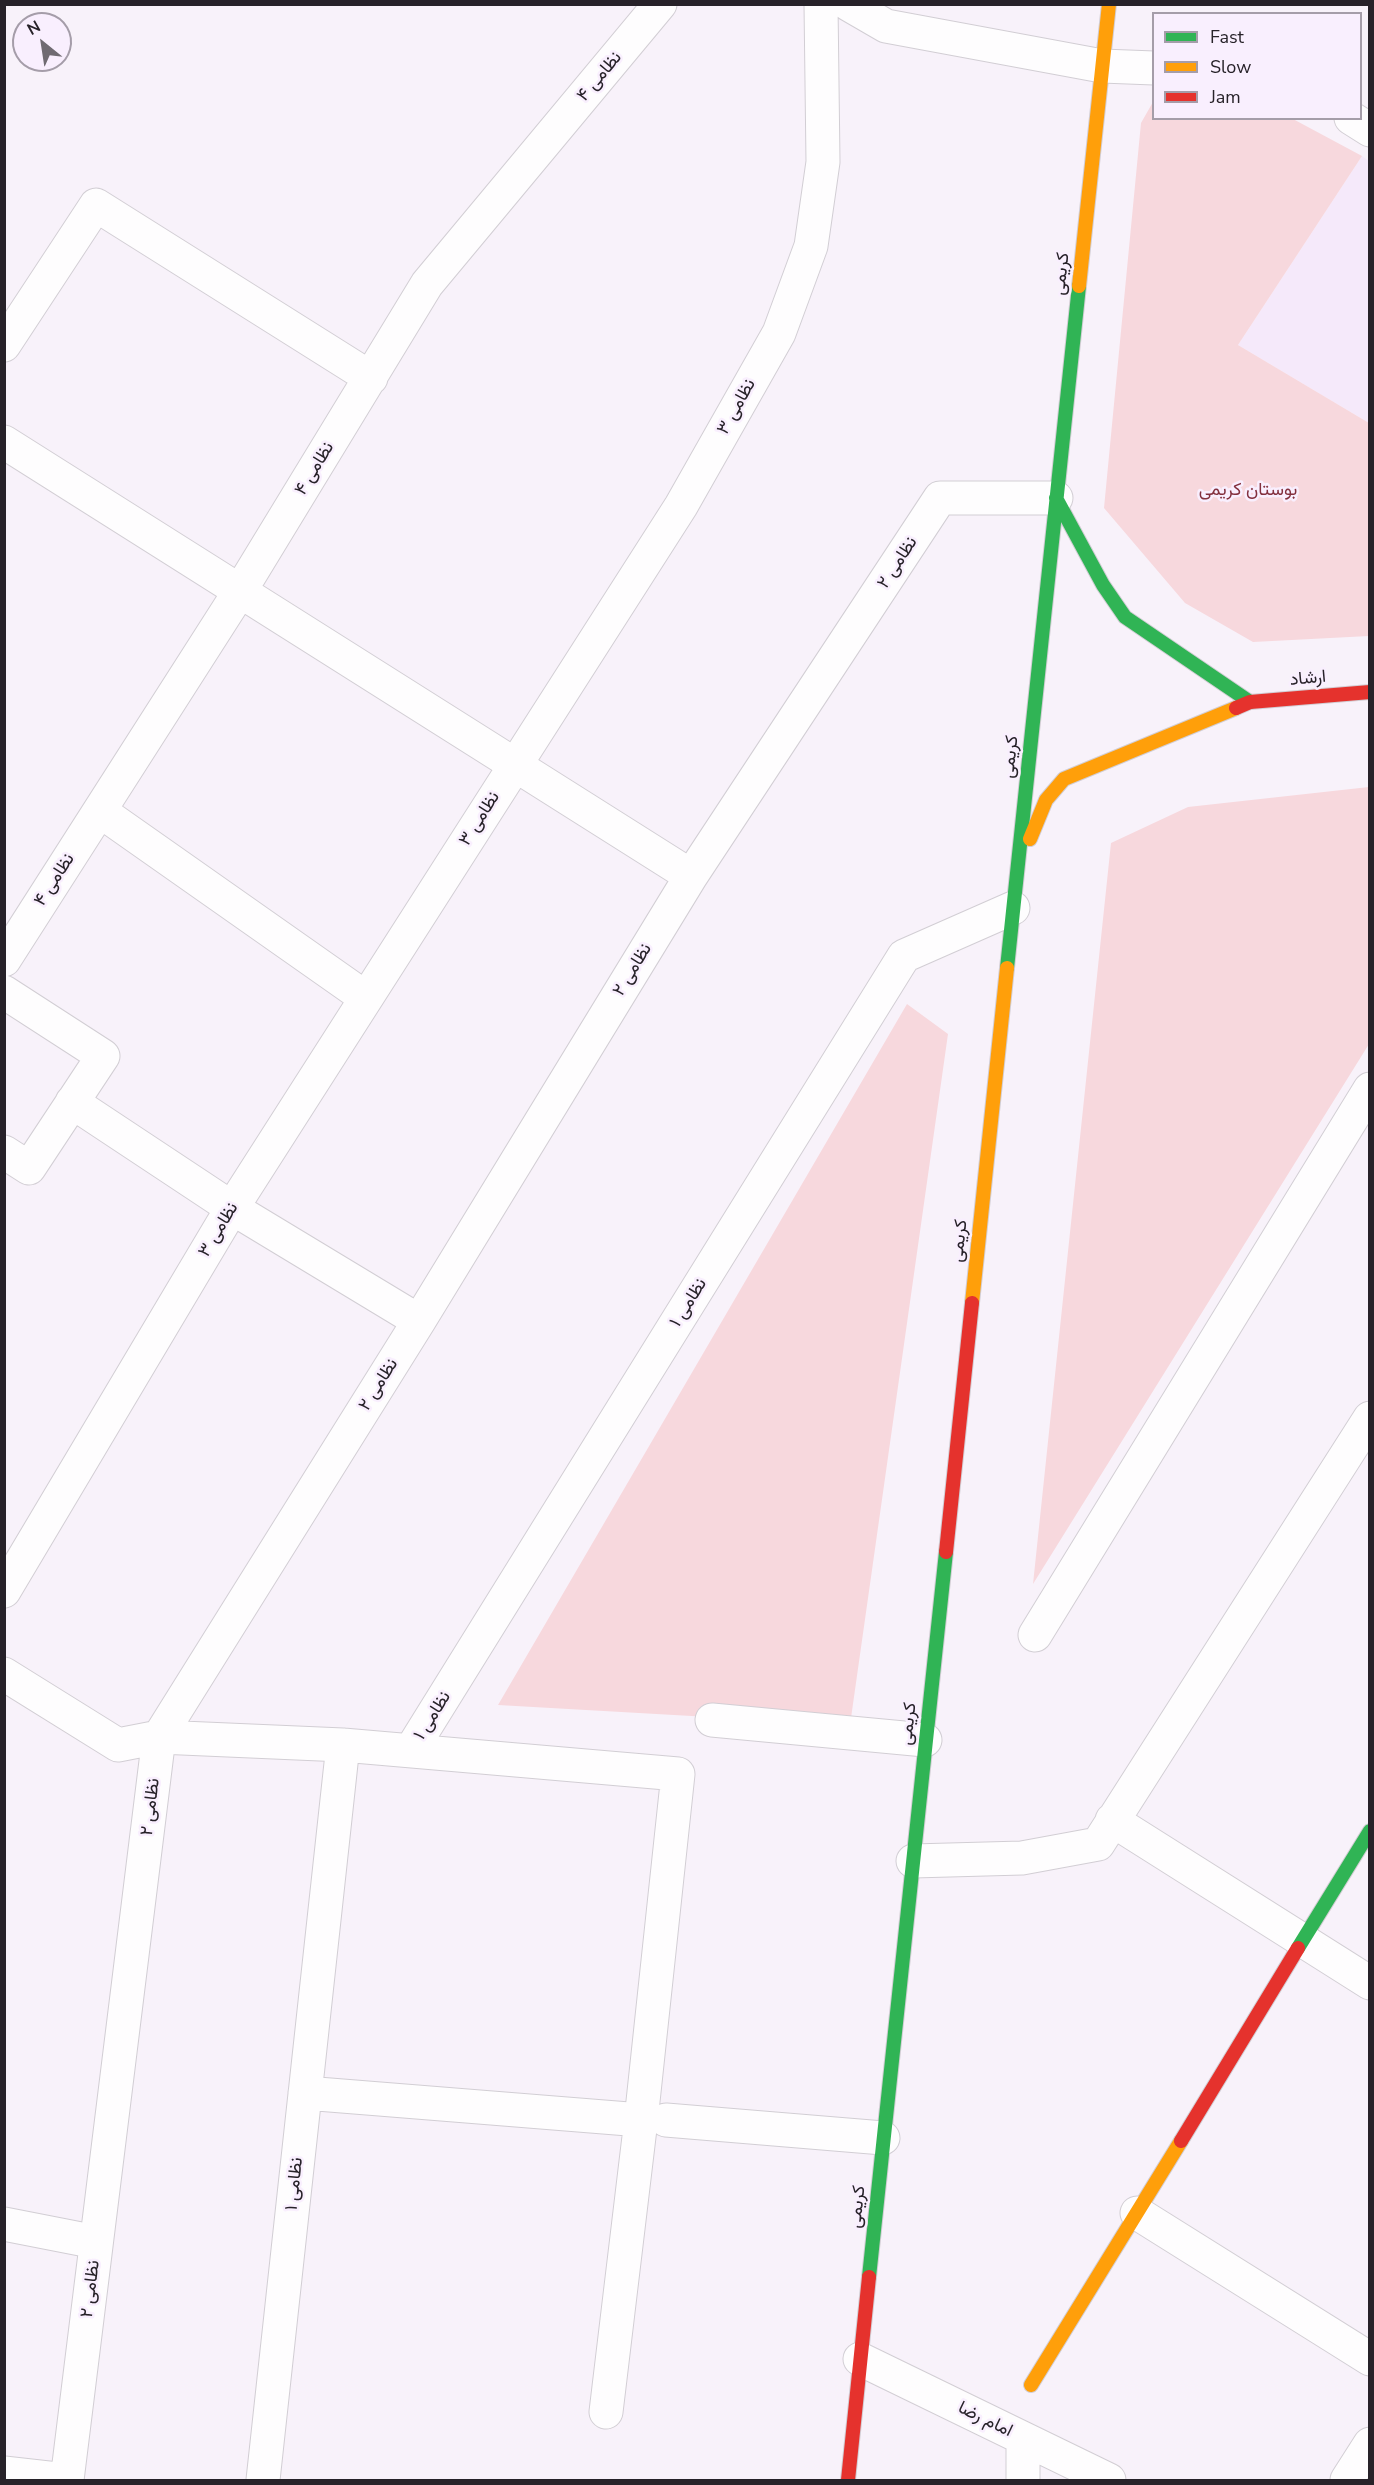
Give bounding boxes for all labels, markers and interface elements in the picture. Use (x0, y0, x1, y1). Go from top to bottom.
north arrow (12, 12, 72, 72)
legend (1152, 12, 1362, 120)
text: N (23, 16, 45, 41)
text: Fast (1210, 25, 1244, 49)
street label: نظامی ۴ (573, 48, 627, 106)
text: Slow (1210, 55, 1251, 79)
text: Jam (1210, 85, 1241, 109)
street label: کریمی (1049, 252, 1075, 296)
street label: نظامی ۳ (713, 375, 761, 439)
street label: نظامی ۴ (291, 438, 339, 500)
park label: بوستان کریمی (1199, 480, 1297, 502)
street label: نظامی ۲ (873, 533, 923, 593)
street label: ارشاد (1289, 667, 1327, 691)
street label: کریمی (998, 735, 1024, 779)
street label: نظامی ۳ (455, 788, 505, 850)
street label: نظامی ۴ (30, 850, 80, 910)
street label: نظامی ۲ (609, 940, 657, 1000)
street label: نظامی ۳ (194, 1199, 244, 1261)
street label: کریمی (947, 1219, 973, 1263)
street label: نظامی ۱ (666, 1275, 712, 1331)
street label: نظامی ۲ (355, 1355, 403, 1415)
street label: نظامی ۱ (410, 1688, 456, 1744)
street label: کریمی (896, 1702, 922, 1746)
street label: نظامی ۲ (137, 1777, 165, 1837)
street label: نظامی ۱ (281, 2156, 309, 2212)
street label: کریمی (845, 2185, 871, 2229)
street label: نظامی ۲ (77, 2259, 105, 2319)
street label: امام رضا (954, 2398, 1016, 2442)

